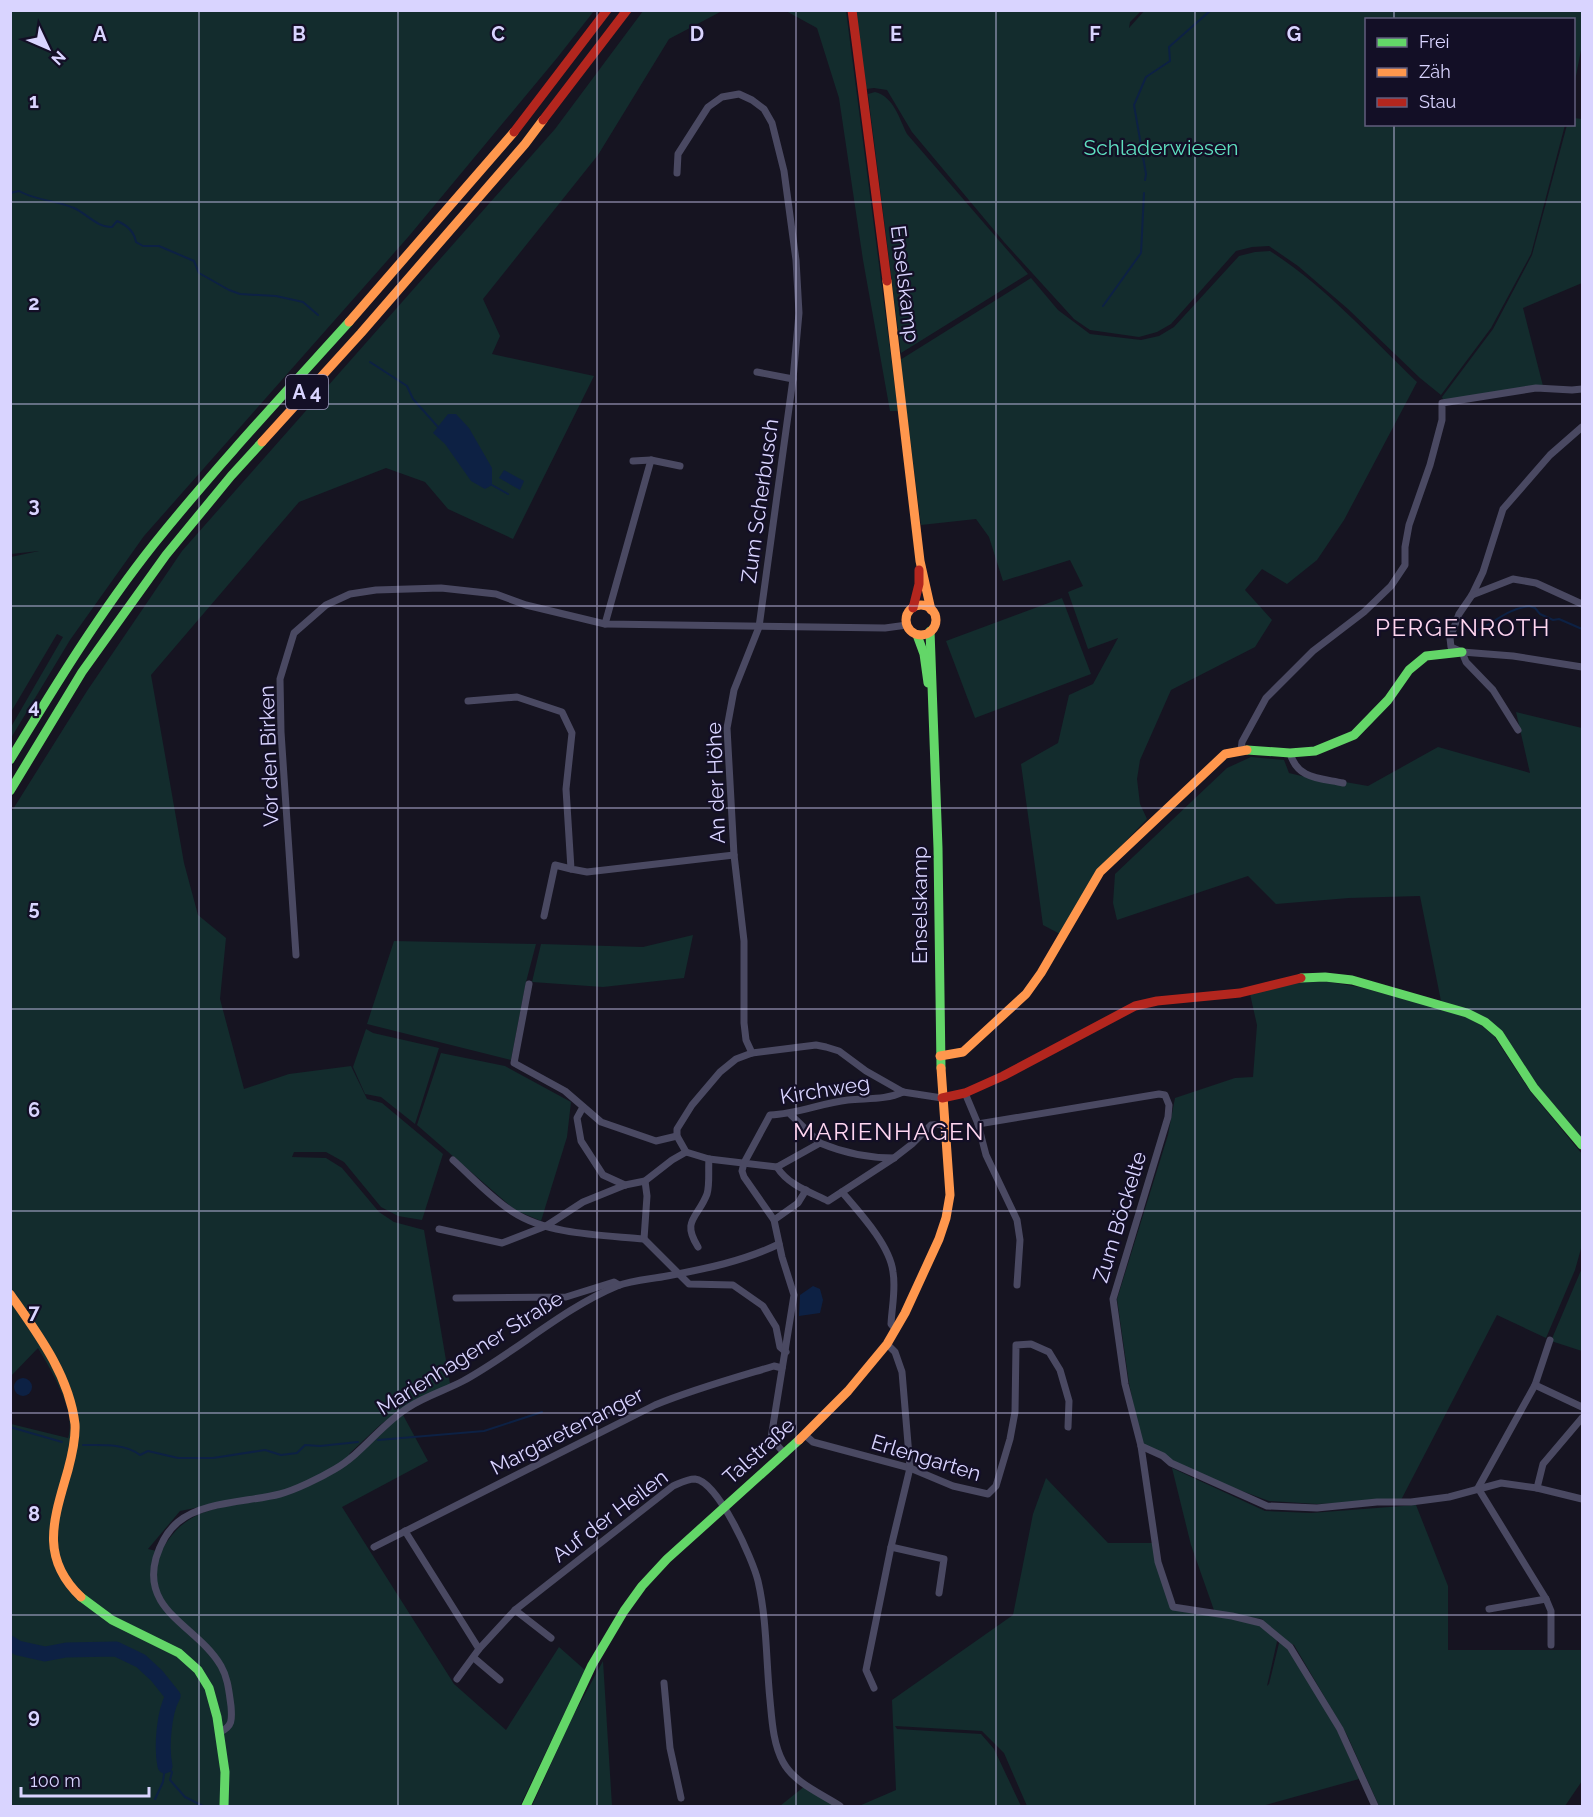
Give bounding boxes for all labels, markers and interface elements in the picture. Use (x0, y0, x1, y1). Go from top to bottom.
north arrow (18, 18, 78, 78)
legend (1365, 18, 1575, 126)
text: A (93, 22, 107, 46)
text: B (292, 22, 306, 46)
text: C (491, 22, 505, 46)
text: D (690, 22, 704, 46)
text: E (890, 22, 902, 46)
text: F (1089, 22, 1101, 46)
text: G (1287, 22, 1301, 46)
text: Frei (1419, 31, 1449, 52)
text: N (47, 47, 70, 69)
text: Zäh (1419, 61, 1451, 82)
text: 1 (29, 89, 39, 113)
text: Stau (1419, 91, 1456, 112)
park label: Schladerwiesen (1083, 135, 1239, 160)
street label: Enselskamp (886, 224, 925, 344)
text: 2 (28, 291, 40, 315)
road number: A 4 (286, 375, 328, 409)
street label: Zum Scherbusch (736, 417, 783, 585)
text: 3 (28, 493, 40, 517)
district label: PERGENROTH (1375, 613, 1551, 642)
street label: Vor den Birken (254, 685, 283, 827)
text: 4 (28, 694, 40, 718)
street label: An der Höhe (701, 722, 730, 844)
street label: Enselskamp (907, 846, 932, 964)
text: 5 (28, 896, 40, 920)
street label: Kirchweg (778, 1070, 872, 1109)
text: 6 (28, 1098, 40, 1122)
district label: MARIENHAGEN (793, 1117, 985, 1146)
street label: Zum Böckelte (1088, 1148, 1151, 1285)
street label: Marienhagener Straße (372, 1285, 567, 1420)
text: 7 (28, 1300, 40, 1324)
street label: Margaretenanger (486, 1381, 648, 1480)
street label: Talstraße (718, 1412, 800, 1489)
street label: Erlengarten (868, 1429, 984, 1486)
street label: Auf der Heilen (547, 1464, 672, 1567)
text: 8 (28, 1502, 40, 1526)
text: 9 (28, 1704, 40, 1728)
scale bar (21, 1760, 148, 1798)
text: 100 m (30, 1770, 81, 1791)

